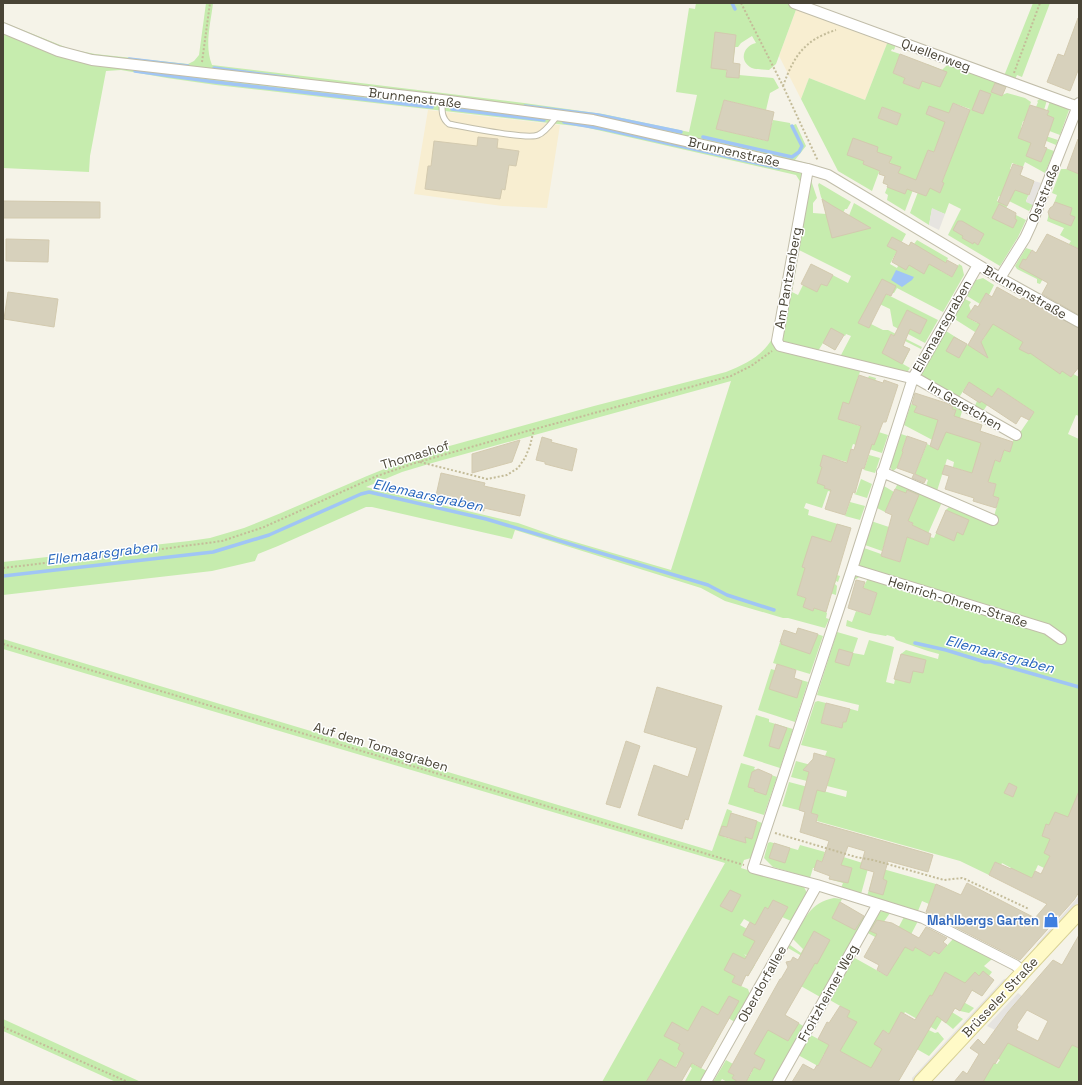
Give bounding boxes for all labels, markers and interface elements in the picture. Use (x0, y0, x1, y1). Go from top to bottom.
street label: Quellenweg (899, 35, 973, 75)
street label: Brunnenstraße (367, 84, 463, 112)
street label: Brunnenstraße (686, 133, 782, 171)
street label: Oststraße (1024, 161, 1064, 225)
street label: Am Pantzenberg (771, 226, 805, 330)
street label: Brunnenstraße (980, 261, 1070, 323)
street label: Ellemaarsgraben (909, 277, 975, 375)
street label: Im Geretchen (925, 378, 1005, 434)
street label: Thomashof (379, 436, 451, 473)
water label: Ellemaarsgraben (372, 475, 485, 515)
water label: Ellemaarsgraben (45, 537, 159, 569)
street label: Heinrich-Ohrem-Straße (886, 573, 1030, 631)
water label: Ellemaarsgraben (944, 631, 1057, 677)
street label: Auf dem Tomasgraben (312, 718, 450, 776)
shop icon: Mahlbergs Garten (1042, 911, 1060, 929)
place label: Mahlbergs Garten (927, 912, 1039, 929)
street label: Froitzheimer Weg (794, 941, 862, 1045)
street label: Oberdorfallee (734, 942, 790, 1026)
street label: Brüsseler Straße (958, 953, 1042, 1041)

